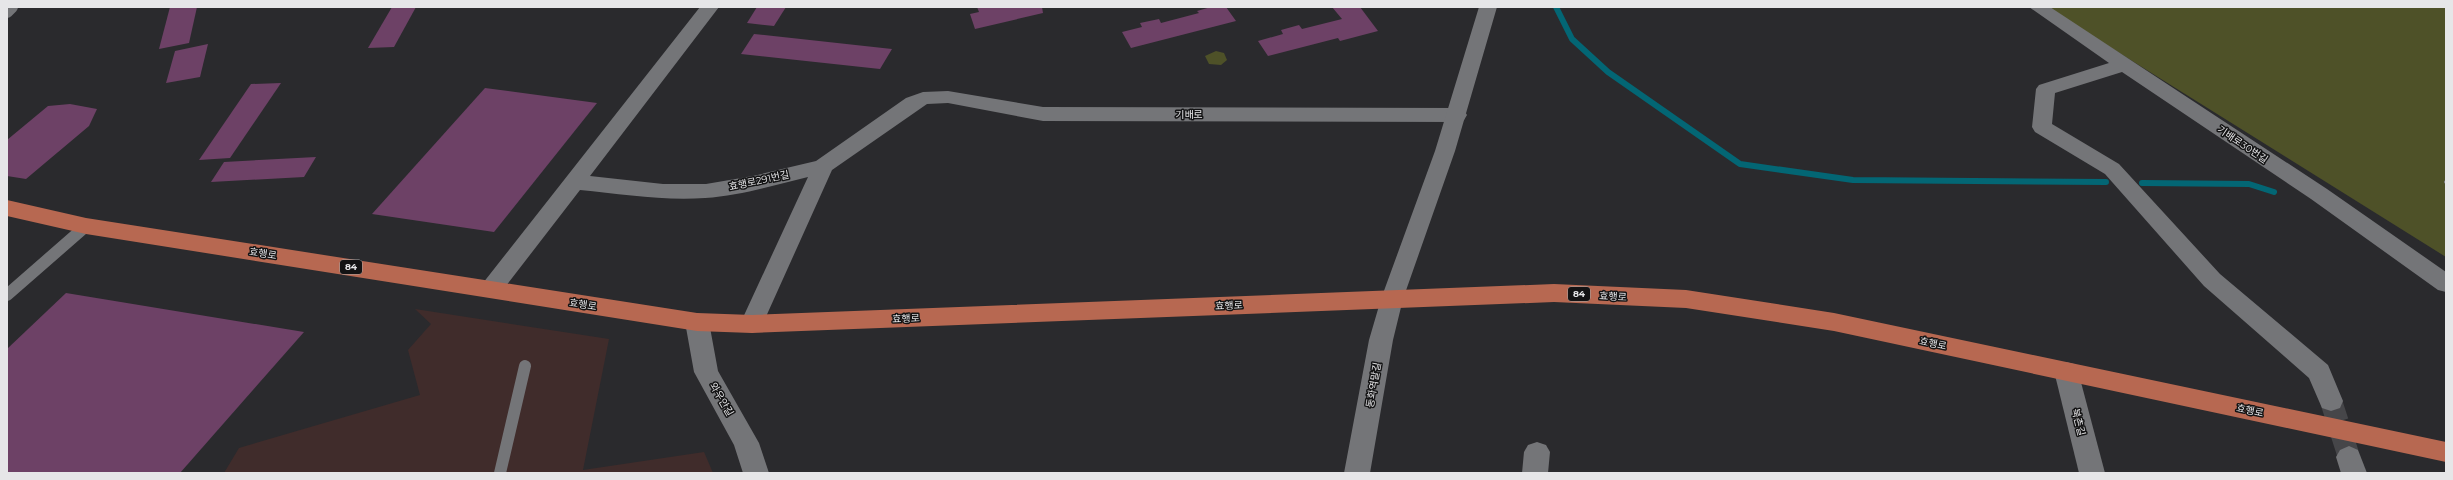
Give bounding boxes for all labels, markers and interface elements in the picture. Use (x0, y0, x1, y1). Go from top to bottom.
street label: 기배로 (1175, 108, 1203, 121)
street label: 기배로30번길 (2215, 123, 2271, 166)
street label: 효행로291번길 (728, 168, 790, 193)
street label: 효행로 (248, 245, 278, 262)
road number: 84 (340, 260, 362, 274)
road number: 84 (1568, 287, 1590, 301)
street label: 효행로 (1599, 289, 1627, 304)
street label: 효행로 (568, 296, 598, 313)
street label: 효행로 (1215, 299, 1243, 312)
street label: 효행로 (892, 312, 920, 325)
street label: 효행로 (1918, 334, 1948, 353)
street label: 동화역말길 (1363, 361, 1384, 409)
street label: 와우안길 (707, 380, 736, 418)
street label: 효행로 (2235, 401, 2265, 420)
street label: 북촌길 (2069, 407, 2088, 437)

